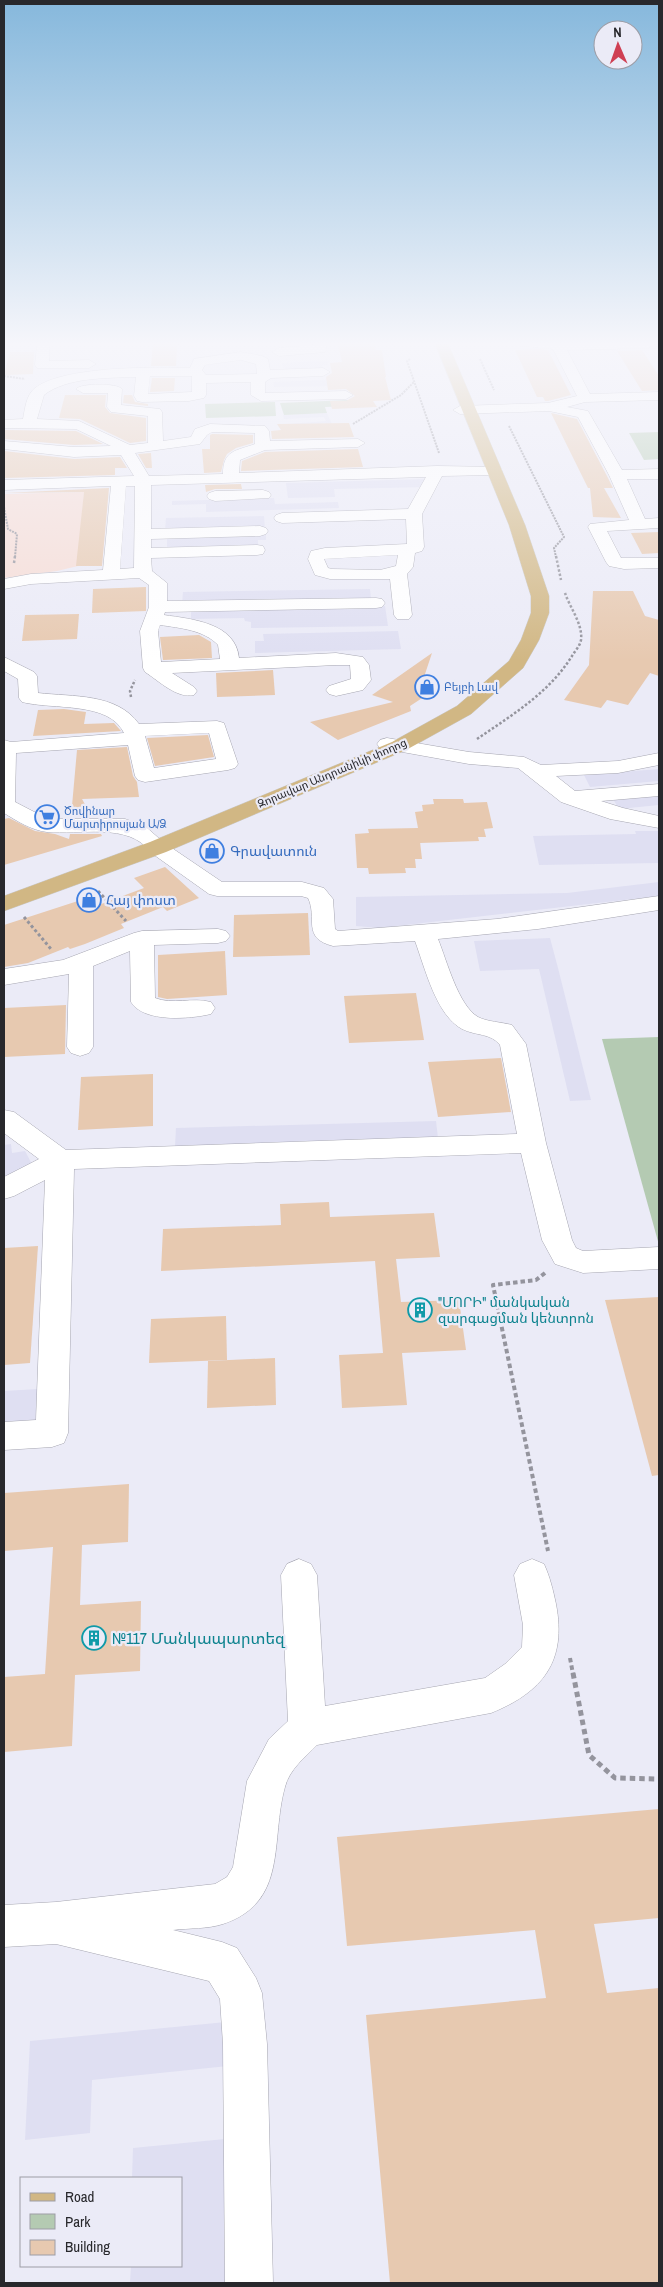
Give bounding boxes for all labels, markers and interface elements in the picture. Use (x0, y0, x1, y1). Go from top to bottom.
north arrow (593, 20, 643, 70)
text: N (613, 23, 622, 41)
shop icon: Բեյբի Լավ (414, 674, 440, 700)
place label: Բեյբի Լավ (444, 680, 498, 694)
street label: Զորավար Անդրանիկի փողոց (255, 735, 409, 811)
supermarket icon: Ծովինար Մարտիրոսյան Ա/Ձ (34, 804, 60, 830)
place label: Ծովինար Մարտիրոսյան Ա/Ձ (64, 804, 167, 831)
shop icon: Գրավատուն (199, 838, 225, 864)
place label: Գրավատուն (230, 842, 317, 860)
shop icon: Հայ փոստ (76, 887, 102, 913)
place label: Հայ փոստ (106, 891, 176, 909)
place label: "ՄՈՐԻ" մանկական զարգացման կենտրոն (438, 1293, 594, 1327)
building icon: "ՄՈՐԻ" մանկական զարգացման կենտրոն (407, 1297, 433, 1323)
building icon: №117 Մանկապարտեզ (81, 1625, 107, 1651)
place label: №117 Մանկապարտեզ (112, 1627, 286, 1649)
legend (20, 2177, 182, 2267)
text: Road (65, 2186, 94, 2207)
text: Park (65, 2211, 91, 2232)
text: Building (65, 2236, 110, 2257)

